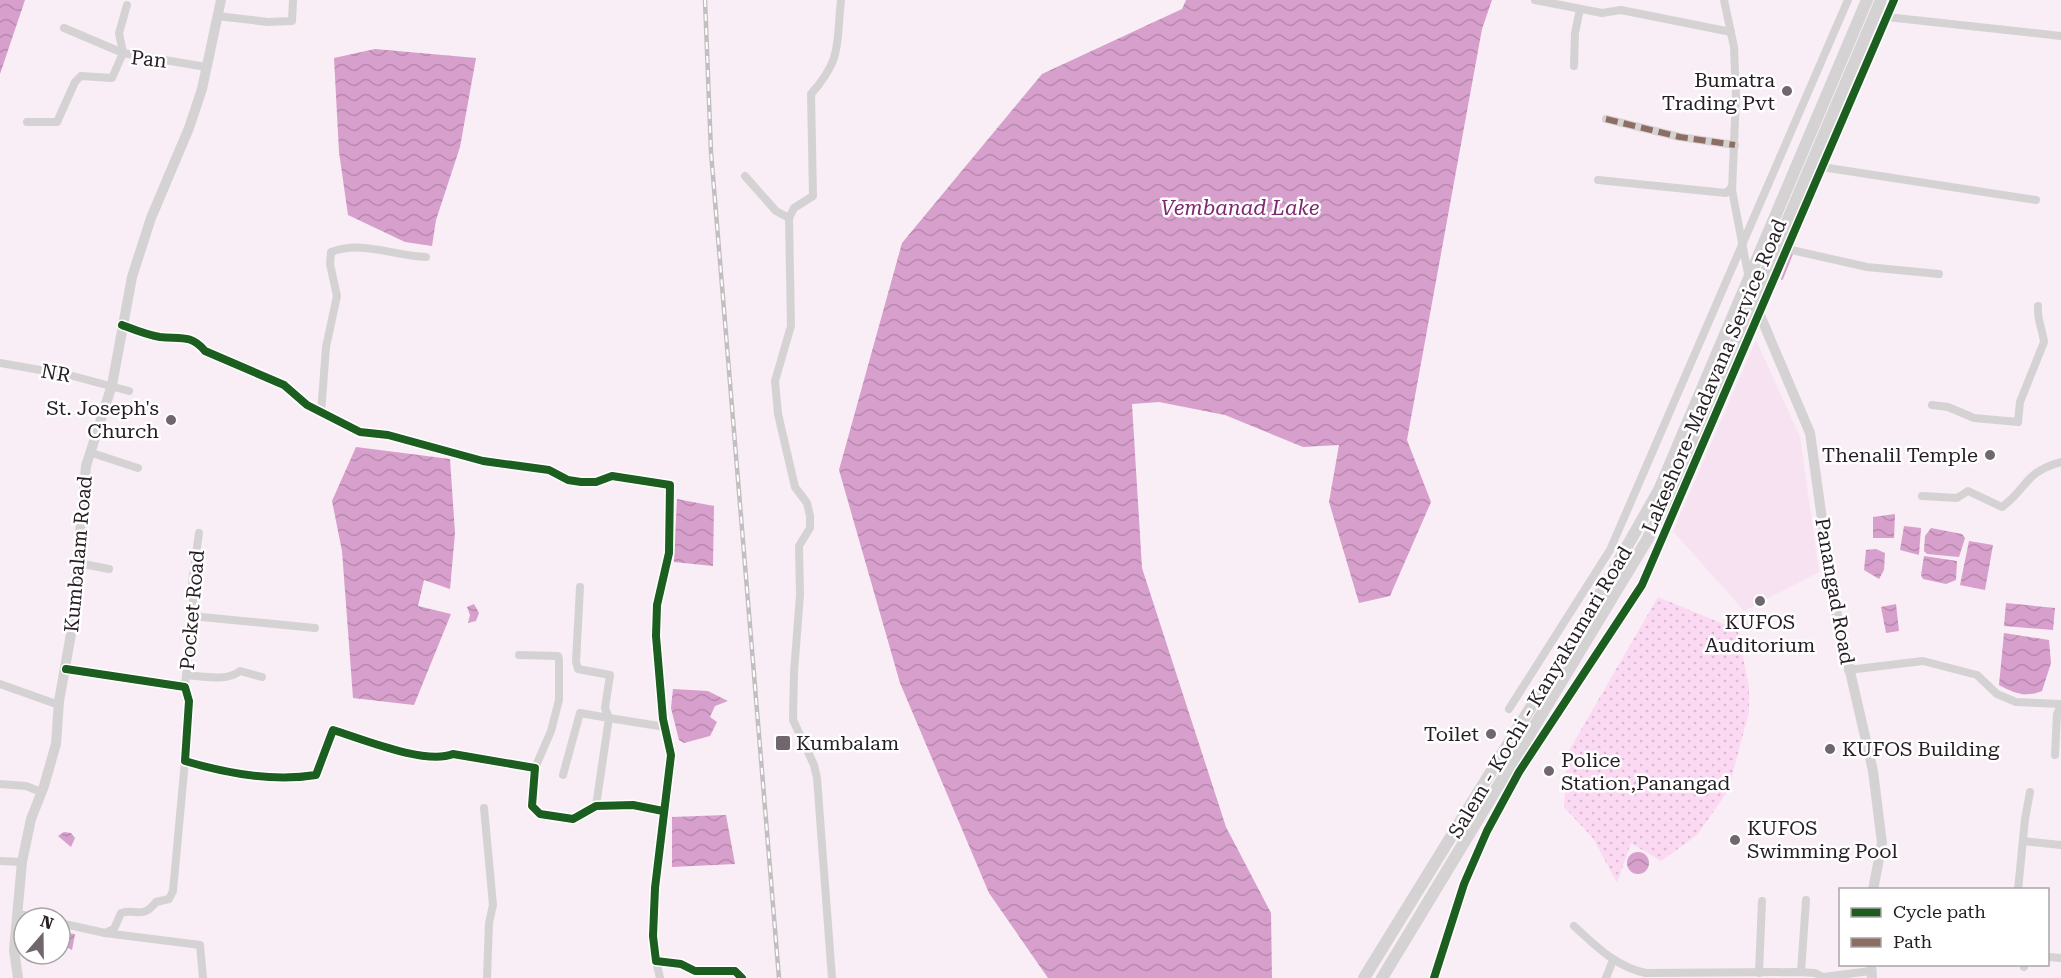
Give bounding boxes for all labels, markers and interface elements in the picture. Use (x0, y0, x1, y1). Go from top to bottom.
street label: Pan (130, 45, 168, 73)
place label: Bumatra Trading Pvt (1662, 68, 1776, 115)
marker: Bumatra Trading Pvt (1780, 84, 1794, 98)
water label: Vembanad Lake (1161, 196, 1319, 220)
street label: Lakeshore-Madavana Service Road (1637, 215, 1791, 537)
street label: NR (39, 359, 73, 387)
place label: St. Joseph's Church (46, 396, 159, 443)
marker: St. Joseph's Church (164, 413, 178, 427)
place label: Thenalil Temple (1822, 443, 1978, 467)
marker: Thenalil Temple (1983, 448, 1997, 462)
street label: Kumbalam Road (59, 474, 97, 633)
street label: Panangad Road (1810, 516, 1860, 666)
street label: Salem - Kochi - Kanyakumari Road (1443, 541, 1637, 842)
street label: Pocket Road (175, 549, 209, 671)
marker: KUFOS Auditorium (1753, 594, 1767, 608)
place label: KUFOS Auditorium (1705, 610, 1815, 657)
place label: Toilet (1424, 722, 1480, 746)
marker: Toilet (1484, 727, 1498, 741)
place label: Kumbalam (796, 731, 899, 755)
marker: Kumbalam (774, 734, 792, 752)
place label: KUFOS Building (1842, 737, 2000, 761)
marker: KUFOS Building (1823, 742, 1837, 756)
place label: Police Station,Panangad (1561, 748, 1730, 795)
marker: Police Station,Panangad (1542, 764, 1556, 778)
place label: KUFOS Swimming Pool (1747, 816, 1898, 863)
marker: KUFOS Swimming Pool (1728, 833, 1742, 847)
legend (1839, 888, 2049, 966)
text: Cycle path (1893, 901, 1986, 922)
north arrow (12, 906, 72, 966)
text: N (38, 911, 56, 933)
text: Path (1893, 931, 1932, 952)

